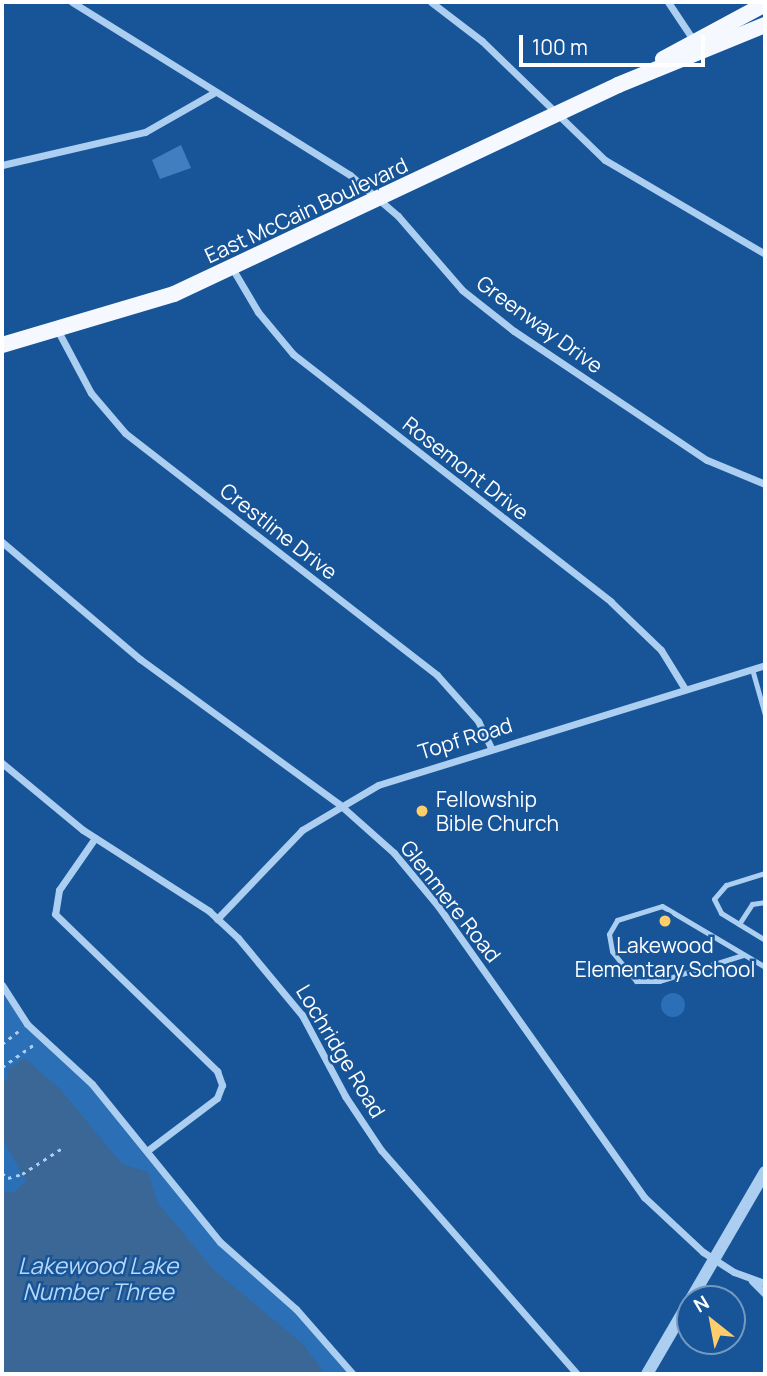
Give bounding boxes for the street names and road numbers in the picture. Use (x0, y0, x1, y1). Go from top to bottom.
street label: East McCain Boulevard (201, 152, 411, 268)
street label: Greenway Drive (472, 270, 608, 378)
street label: Rosemont Drive (398, 411, 534, 525)
street label: Crestline Drive (215, 477, 343, 585)
street label: Topf Road (415, 712, 515, 764)
street label: Glenmere Road (396, 835, 506, 967)
street label: Lochridge Road (291, 980, 391, 1122)

